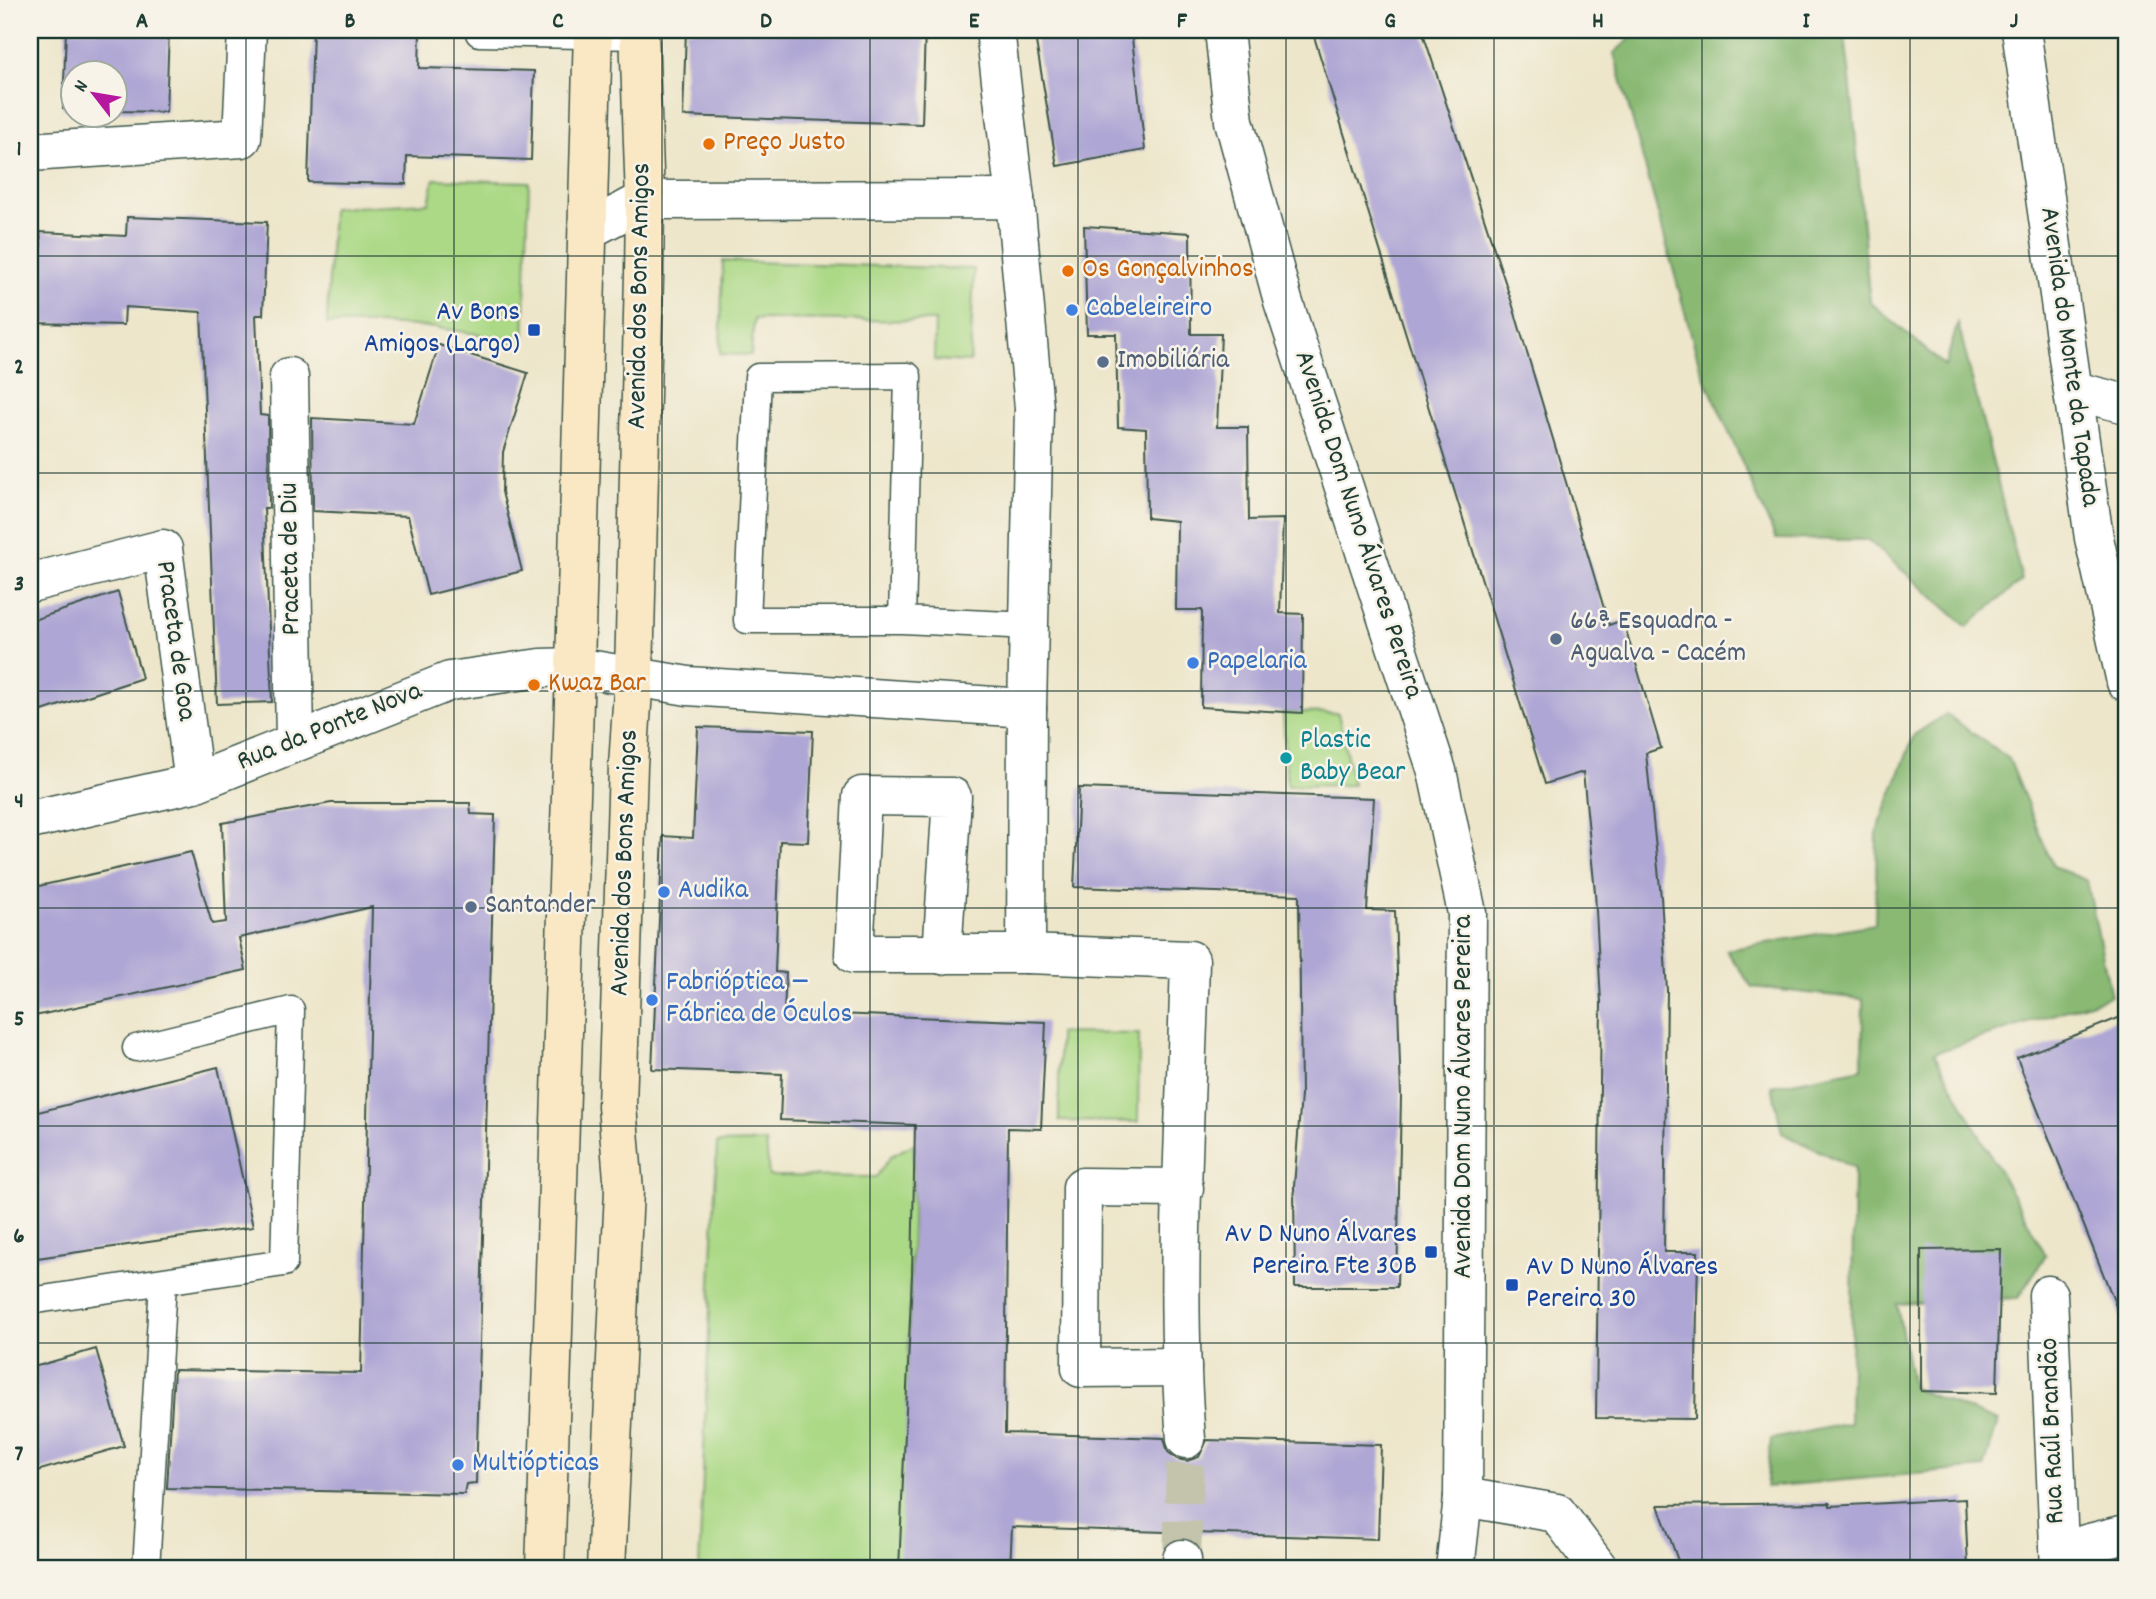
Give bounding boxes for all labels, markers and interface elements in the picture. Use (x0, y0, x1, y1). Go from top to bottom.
text: A (136, 6, 148, 39)
text: B (345, 6, 356, 39)
text: C (552, 6, 564, 39)
text: D (760, 6, 772, 39)
text: E (969, 6, 980, 39)
text: F (1177, 6, 1188, 39)
text: G (1384, 6, 1396, 39)
text: H (1592, 6, 1604, 39)
text: I (1802, 6, 1810, 39)
text: J (2010, 6, 2018, 39)
north arrow (60, 60, 130, 130)
text: N (68, 76, 96, 98)
place label: Preço Justo (723, 124, 845, 164)
text: 1 (16, 134, 22, 167)
marker: Preço Justo (701, 136, 717, 152)
street label: Avenida dos Bons Amigos (619, 162, 663, 430)
street label: Avenida do Monte da Tapada (2027, 205, 2109, 510)
place label: Os Gonçalvinhos (1082, 251, 1254, 291)
marker: Os Gonçalvinhos (1060, 263, 1076, 279)
place label: Cabeleireiro (1086, 290, 1212, 330)
place label: Av Bons Amigos (Largo) (364, 294, 520, 366)
marker: Cabeleireiro (1064, 302, 1080, 318)
marker: Av Bons Amigos (Largo) (526, 322, 542, 338)
place label: Imobiliária (1117, 342, 1230, 382)
street label: Avenida Dom Nuno Álvares Pereira (1282, 346, 1432, 705)
text: 2 (14, 352, 24, 385)
marker: Imobiliária (1095, 354, 1111, 370)
street label: Praceta de Diu (271, 482, 313, 636)
street label: Praceta de Goa (143, 558, 205, 724)
text: 3 (14, 569, 24, 602)
place label: 66ª Esquadra - Agualva - Cacém (1570, 603, 1746, 675)
marker: 66ª Esquadra - Agualva - Cacém (1548, 631, 1564, 647)
place label: Papelaria (1207, 643, 1307, 683)
marker: Papelaria (1185, 655, 1201, 671)
place label: Kwaz Bar (548, 665, 647, 705)
street label: Rua da Ponte Nova (232, 672, 429, 783)
marker: Kwaz Bar (526, 677, 542, 693)
place label: Plastic Baby Bear (1300, 722, 1406, 794)
street label: Avenida dos Bons Amigos (601, 729, 651, 997)
marker: Plastic Baby Bear (1278, 750, 1294, 766)
text: 4 (14, 786, 24, 819)
place label: Audika (678, 872, 749, 912)
marker: Audika (656, 884, 672, 900)
place label: Santander (485, 887, 596, 927)
marker: Santander (463, 899, 479, 915)
street label: Avenida Dom Nuno Álvares Pereira (1445, 914, 1485, 1279)
place label: Fabrióptica — Fábrica de Óculos (666, 964, 852, 1036)
marker: Fabrióptica — Fábrica de Óculos (644, 992, 660, 1008)
text: 5 (14, 1004, 24, 1037)
place label: Av D Nuno Álvares Pereira Fte 30B (1225, 1216, 1417, 1288)
text: 6 (13, 1221, 25, 1254)
marker: Av D Nuno Álvares Pereira Fte 30B (1423, 1244, 1439, 1260)
place label: Av D Nuno Álvares Pereira 30 (1526, 1249, 1718, 1321)
marker: Av D Nuno Álvares Pereira 30 (1504, 1277, 1520, 1293)
street label: Rua Raúl Brandão (2031, 1337, 2077, 1525)
text: 7 (15, 1439, 24, 1472)
place label: Multiópticas (472, 1445, 600, 1485)
marker: Multiópticas (450, 1457, 466, 1473)

